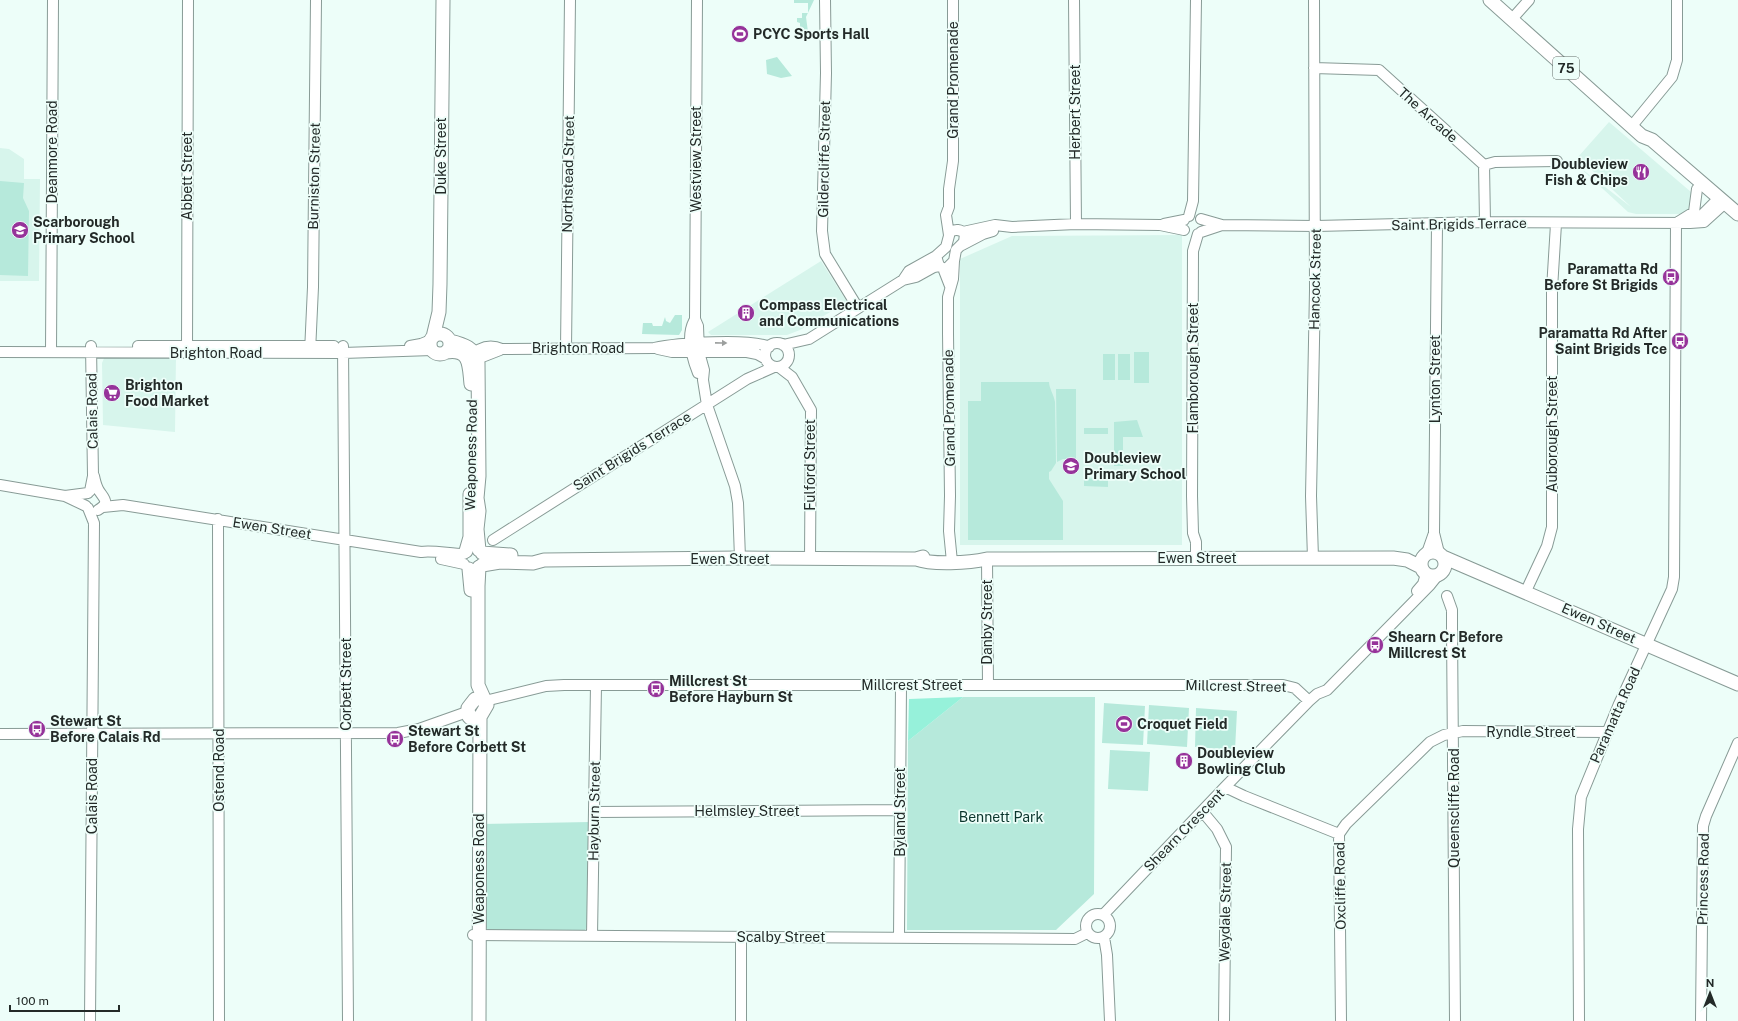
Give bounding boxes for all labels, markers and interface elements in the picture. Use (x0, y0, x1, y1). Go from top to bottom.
street label: Grand Promenade (945, 21, 961, 139)
sports icon: PCYC Sports Hall (730, 24, 750, 44)
place label: PCYC Sports Hall (753, 26, 870, 42)
road number: 75 (1553, 57, 1579, 79)
street label: Herbert Street (1067, 64, 1083, 160)
street label: The Arcade (1395, 84, 1461, 146)
street label: Deanmore Road (44, 100, 60, 204)
street label: Gildercliffe Street (815, 100, 833, 218)
street label: Westview Street (688, 106, 704, 212)
street label: Northstead Street (559, 115, 577, 233)
street label: Duke Street (433, 117, 449, 195)
street label: Burniston Street (305, 122, 323, 230)
street label: Abbett Street (179, 132, 195, 220)
place label: Doubleview Fish & Chips (1545, 156, 1628, 188)
restaurant icon: Doubleview Fish & Chips (1631, 162, 1651, 182)
place label: Scarborough Primary School (33, 214, 136, 246)
street label: Saint Brigids Terrace (1391, 215, 1527, 233)
school or university icon: Scarborough Primary School (10, 220, 30, 240)
street label: Hancock Street (1306, 228, 1324, 330)
place label: Paramatta Rd Before St Brigids (1544, 261, 1658, 293)
bus stop icon: Paramatta Rd Before St Brigids (1661, 267, 1681, 287)
place label: Compass Electrical and Communications (759, 297, 899, 329)
street label: Flamborough Street (1185, 302, 1201, 434)
building icon: Compass Electrical and Communications (736, 303, 756, 323)
place label: Paramatta Rd After Saint Brigids Tce (1539, 325, 1667, 357)
bus stop icon: Paramatta Rd After Saint Brigids Tce (1670, 331, 1690, 351)
street label: Lynton Street (1427, 335, 1443, 423)
street label: Brighton Road (532, 340, 624, 356)
one-way arrow (715, 340, 728, 346)
street label: Brighton Road (170, 345, 262, 361)
street label: Grand Promenade (940, 349, 958, 467)
street label: Calais Road (83, 373, 101, 449)
street label: Auborough Street (1544, 376, 1560, 492)
place label: Brighton Food Market (125, 377, 209, 409)
supermarket icon: Brighton Food Market (102, 383, 122, 403)
street label: Weaponess Road (462, 399, 480, 511)
street label: Saint Brigids Terrace (570, 408, 694, 494)
street label: Fulford Street (802, 419, 818, 511)
place label: Doubleview Primary School (1084, 450, 1187, 482)
school or university icon: Doubleview Primary School (1061, 456, 1081, 476)
street label: Ewen Street (231, 514, 313, 542)
street label: Ewen Street (1157, 550, 1237, 566)
street label: Ewen Street (690, 551, 770, 567)
street label: Danby Street (979, 579, 995, 665)
street label: Ewen Street (1559, 600, 1639, 646)
place label: Shearn Cr Before Millcrest St (1388, 629, 1503, 661)
bus stop icon: Shearn Cr Before Millcrest St (1365, 635, 1385, 655)
street label: Corbett Street (338, 637, 354, 731)
street label: Paramatta Road (1587, 664, 1643, 766)
place label: Millcrest St Before Hayburn St (669, 673, 793, 705)
street label: Millcrest Street (861, 677, 963, 693)
street label: Millcrest Street (1185, 677, 1287, 695)
bus stop icon: Millcrest St Before Hayburn St (646, 679, 666, 699)
place label: Stewart St Before Calais Rd (50, 713, 160, 745)
sports icon: Croquet Field (1114, 714, 1134, 734)
place label: Croquet Field (1137, 716, 1228, 732)
bus stop icon: Stewart St Before Calais Rd (27, 719, 47, 739)
place label: Stewart St Before Corbett St (408, 723, 526, 755)
street label: Ryndle Street (1486, 724, 1576, 740)
street label: Ostend Road (211, 728, 227, 812)
bus stop icon: Stewart St Before Corbett St (385, 729, 405, 749)
place label: Doubleview Bowling Club (1197, 745, 1286, 777)
street label: Queenscliffe Road (1446, 748, 1462, 868)
building icon: Doubleview Bowling Club (1174, 751, 1194, 771)
street label: Calais Road (84, 758, 100, 834)
street label: Hayburn Street (585, 761, 603, 861)
street label: Byland Street (892, 767, 908, 857)
street label: Shearn Crescent (1141, 785, 1227, 875)
street label: Helmsley Street (694, 803, 800, 819)
park label: Bennett Park (959, 809, 1043, 825)
street label: Weaponess Road (471, 813, 487, 925)
street label: Princess Road (1694, 833, 1712, 925)
street label: Oxcliffe Road (1331, 842, 1349, 930)
street label: Weydale Street (1216, 862, 1234, 962)
street label: Scalby Street (737, 929, 825, 945)
north arrow (1690, 973, 1730, 1013)
text: N (1706, 977, 1714, 989)
scale bar (10, 987, 119, 1013)
text: 100 m (16, 994, 49, 1008)

